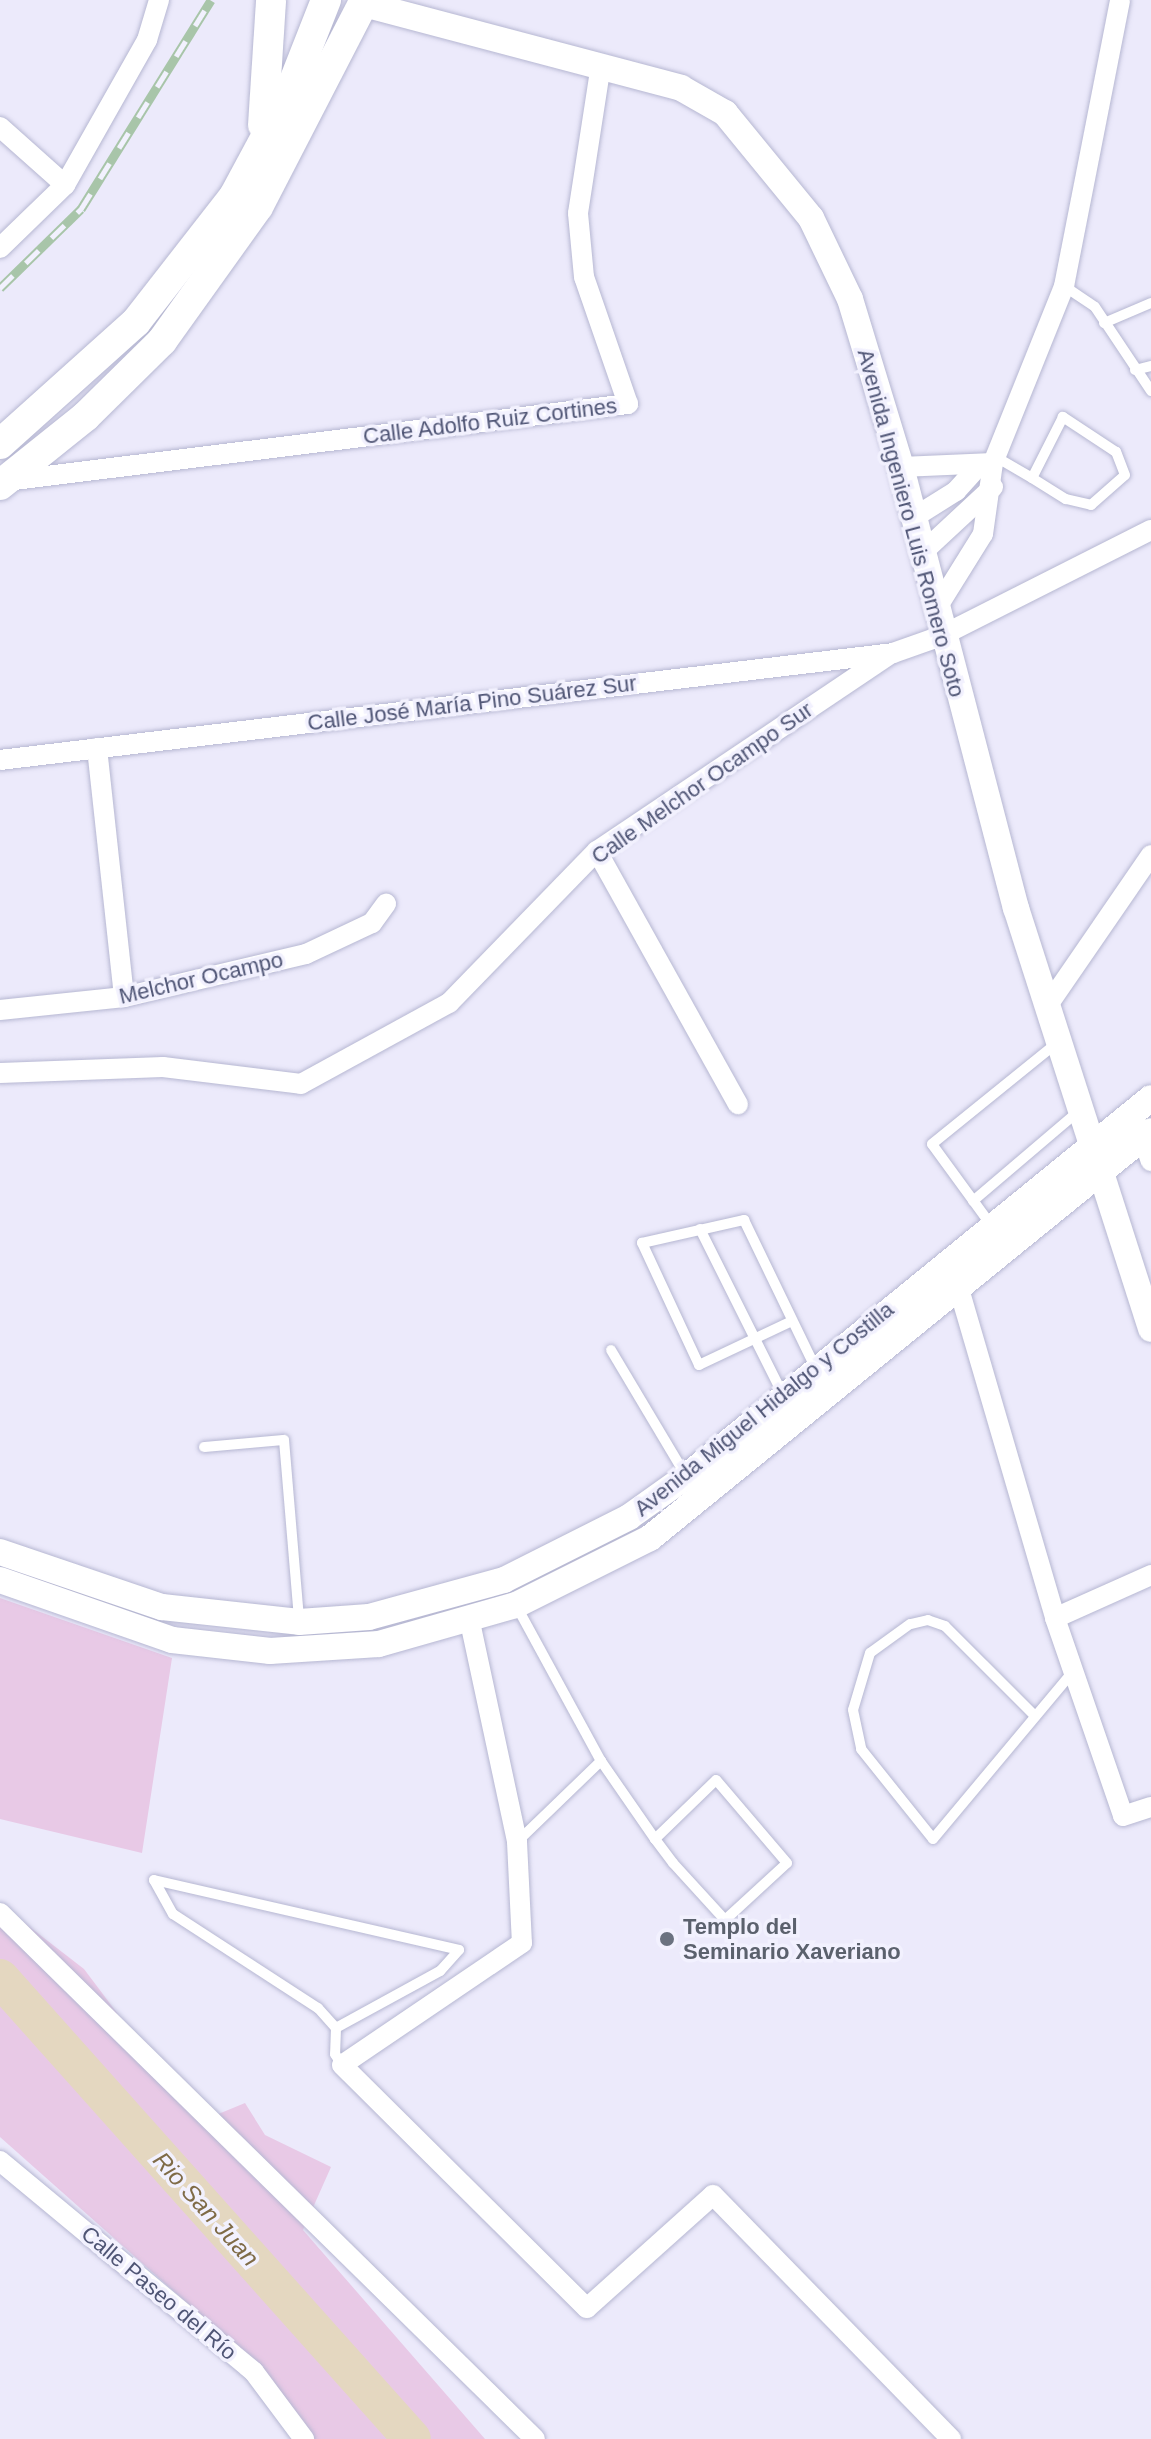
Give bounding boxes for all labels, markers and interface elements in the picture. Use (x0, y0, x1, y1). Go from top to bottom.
street label: Avenida Ingeniero Luis Romero Soto (852, 346, 970, 700)
street label: Calle Adolfo Ruiz Cortines (361, 392, 619, 450)
street label: Calle José María Pino Suárez Sur (306, 670, 638, 736)
street label: Calle Melchor Ocampo Sur (586, 696, 818, 870)
street label: Melchor Ocampo (116, 946, 286, 1010)
street label: Avenida Miguel Hidalgo y Costilla (629, 1296, 899, 1522)
place label: Templo del Seminario Xaveriano (683, 1913, 901, 1964)
marker: Templo del Seminario Xaveriano (658, 1930, 676, 1948)
water label: Rio San Juan (147, 2146, 265, 2272)
street label: Calle Paseo del Río (76, 2220, 242, 2366)

